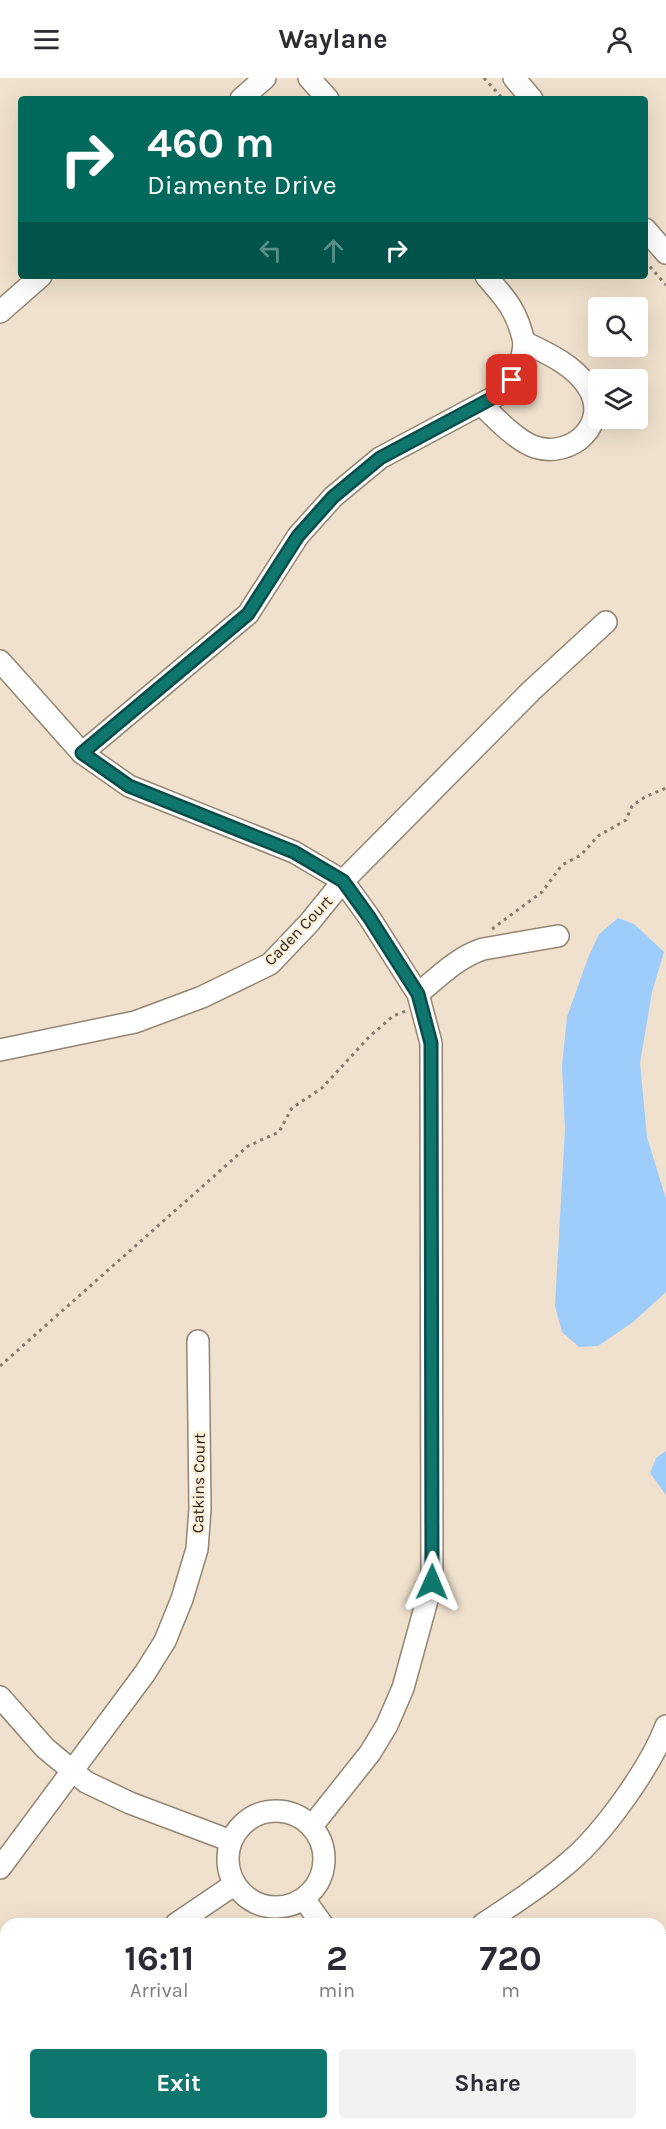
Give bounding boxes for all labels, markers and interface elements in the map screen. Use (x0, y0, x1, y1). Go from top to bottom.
icon: menu (30, 23, 63, 56)
text: Waylane (278, 23, 388, 55)
icon: person (603, 23, 636, 56)
text: 460 m (147, 118, 275, 168)
icon: right (48, 120, 126, 198)
text: Diamente Drive (147, 169, 337, 201)
icon: left (254, 234, 287, 267)
icon: ahead (317, 234, 350, 267)
icon: right (380, 234, 413, 267)
map controls (588, 297, 648, 429)
button: search (588, 297, 648, 357)
pin (486, 354, 537, 405)
icon: arrive (495, 363, 528, 396)
button: layers (588, 369, 648, 429)
street label: Caden Court (260, 891, 336, 969)
street label: Catkins Court (188, 1433, 209, 1533)
position arrow (400, 1550, 464, 1614)
text: 16:11 (124, 1937, 194, 1979)
text: 2 (326, 1937, 348, 1979)
text: 720 (479, 1937, 542, 1979)
text: Arrival (130, 1979, 188, 2002)
text: min (318, 1979, 355, 2002)
text: m (501, 1979, 520, 2002)
button: Exit (30, 2049, 327, 2118)
button: Share (339, 2049, 636, 2118)

